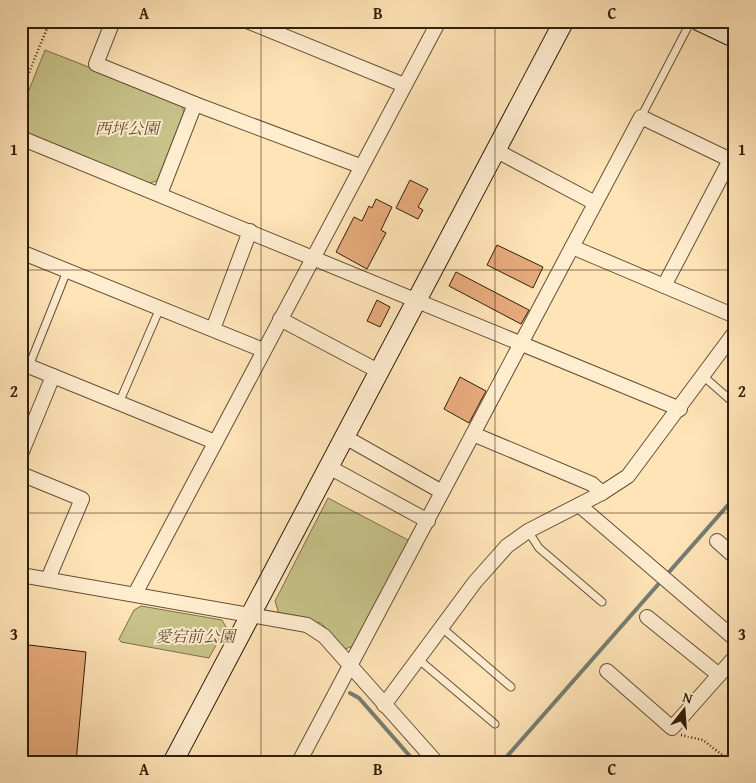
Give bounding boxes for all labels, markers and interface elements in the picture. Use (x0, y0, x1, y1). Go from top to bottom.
text: A (139, 1, 150, 25)
text: B (373, 1, 383, 25)
text: C (607, 1, 617, 25)
park label: 西坪公園 (95, 116, 162, 140)
text: 1 (10, 137, 18, 161)
text: 1 (738, 137, 746, 161)
text: 2 (10, 379, 18, 403)
text: 2 (738, 379, 746, 403)
text: 3 (10, 622, 18, 646)
text: 3 (738, 622, 746, 646)
park label: 愛宕前公園 (155, 624, 238, 648)
north arrow (658, 686, 708, 736)
text: N (680, 687, 696, 709)
text: A (139, 757, 150, 781)
text: B (373, 757, 383, 781)
text: C (607, 757, 617, 781)

